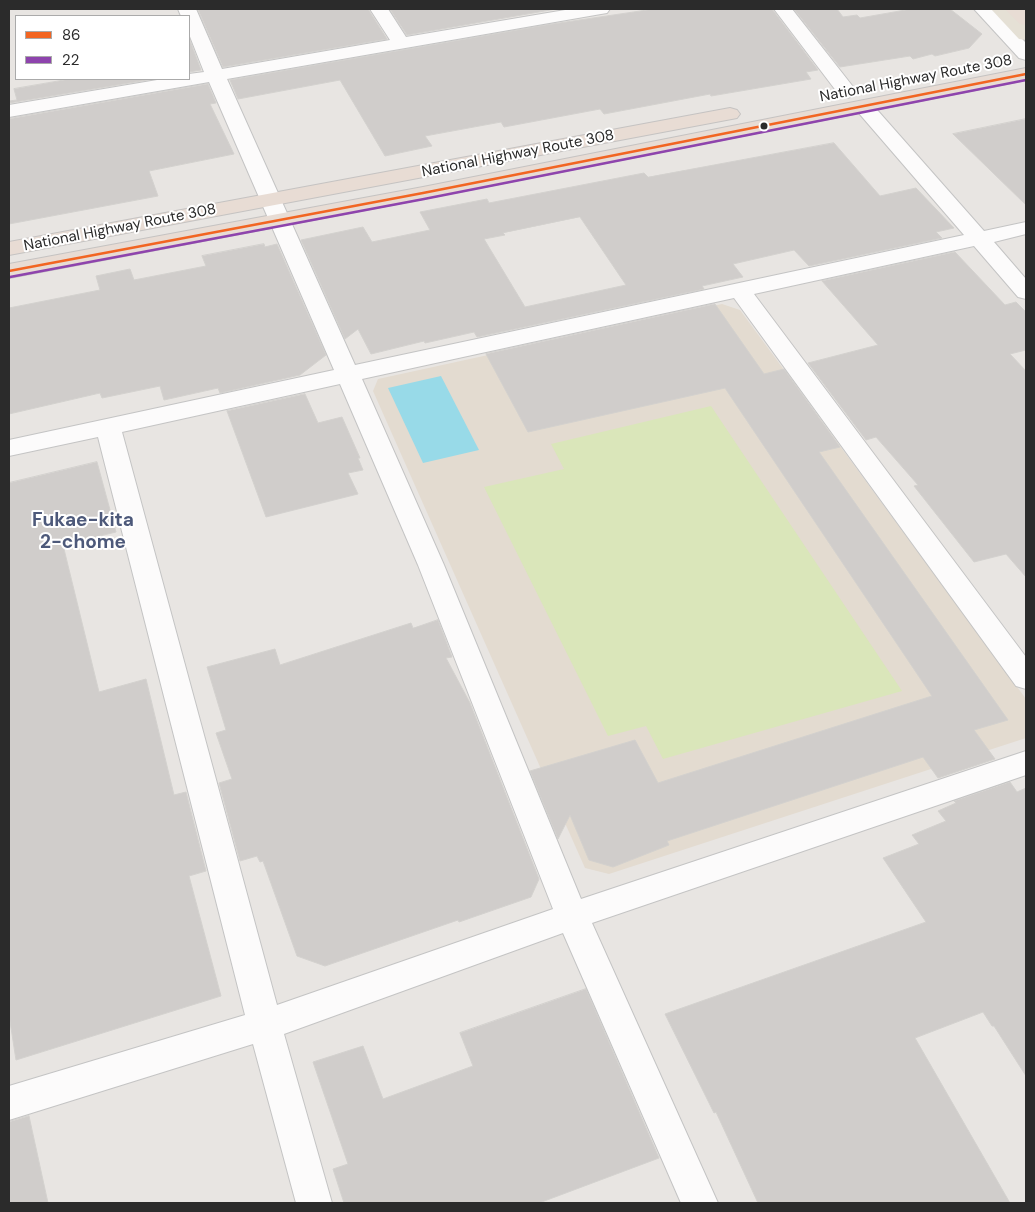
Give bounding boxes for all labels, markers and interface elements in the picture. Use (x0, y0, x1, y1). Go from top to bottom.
legend (15, 15, 190, 80)
text: 86 (62, 25, 81, 45)
text: 22 (62, 50, 79, 70)
street label: National Highway Route 308 (818, 52, 1014, 106)
unlabelled marker (759, 121, 769, 131)
street label: National Highway Route 308 (420, 127, 616, 181)
street label: National Highway Route 308 (22, 201, 218, 255)
district label: Fukae-kita 2-chome (32, 510, 134, 554)

